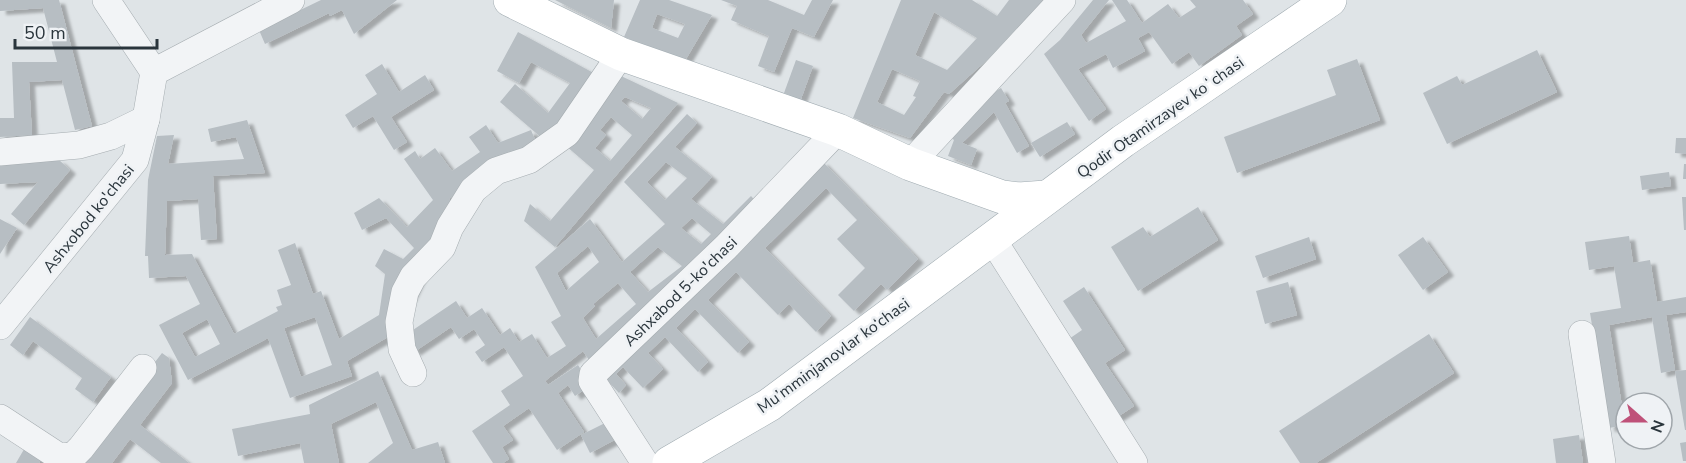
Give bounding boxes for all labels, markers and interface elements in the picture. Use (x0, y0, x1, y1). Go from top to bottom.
scale bar (15, 12, 158, 50)
text: 50 m (24, 21, 66, 45)
street label: Qodir Otamirzayev koʻchasi (1073, 52, 1248, 184)
street label: Ashxobod ko'chasi (38, 160, 139, 278)
street label: Ashxabod 5-ko'chasi (619, 232, 742, 352)
street label: Mu’mminjanovlar ko‘chasi (753, 293, 914, 419)
north arrow (1614, 391, 1674, 451)
text: N (1645, 416, 1669, 436)

